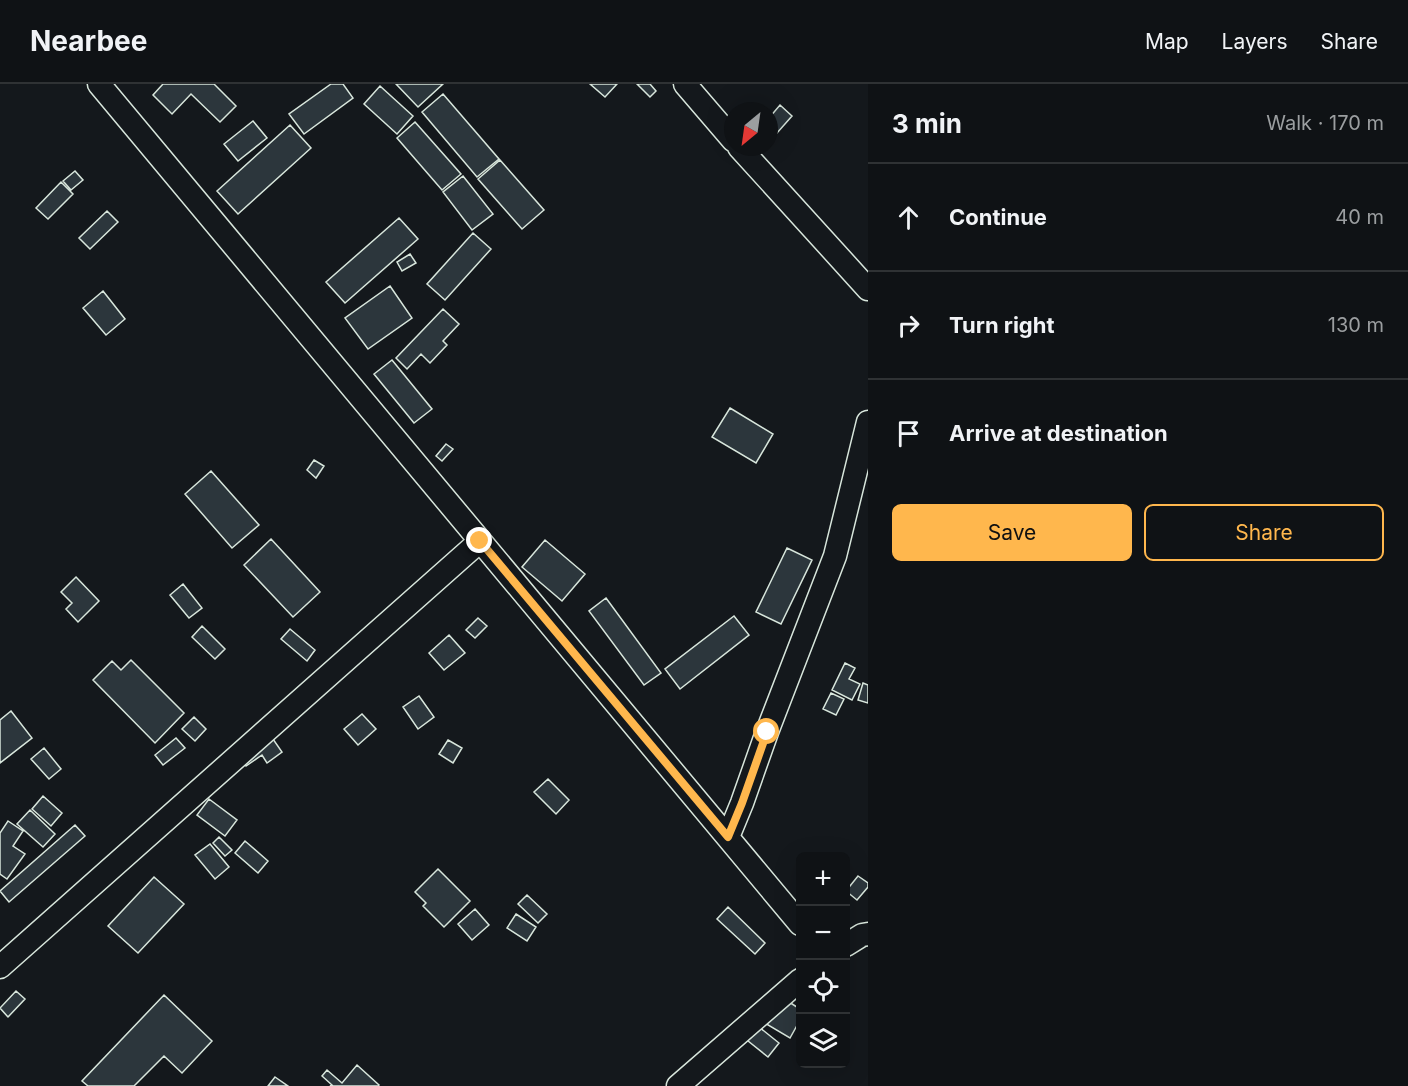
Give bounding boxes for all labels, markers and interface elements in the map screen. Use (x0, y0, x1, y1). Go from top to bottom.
text: Nearbee (30, 24, 147, 58)
text: Map (1145, 29, 1189, 54)
text: Layers (1222, 29, 1288, 54)
text: Share (1321, 29, 1378, 54)
north arrow (724, 102, 778, 156)
text: 3 min (892, 108, 962, 139)
text: Walk · 170 m (1266, 111, 1384, 135)
icon: ahead (892, 201, 925, 234)
text: Continue (949, 204, 1047, 230)
text: 40 m (1335, 205, 1384, 229)
icon: right (892, 309, 925, 342)
text: Turn right (949, 312, 1055, 338)
text: 130 m (1328, 313, 1384, 337)
icon: arrive (892, 417, 925, 450)
text: Arrive at destination (949, 420, 1168, 446)
button: Save (892, 504, 1132, 561)
button: Share (1144, 504, 1384, 561)
route end (466, 527, 492, 553)
route start (753, 718, 779, 744)
map controls (796, 852, 850, 1068)
button: + (796, 852, 850, 906)
button: − (796, 906, 850, 960)
button: locate (796, 960, 850, 1014)
button: layers (796, 1014, 850, 1068)

